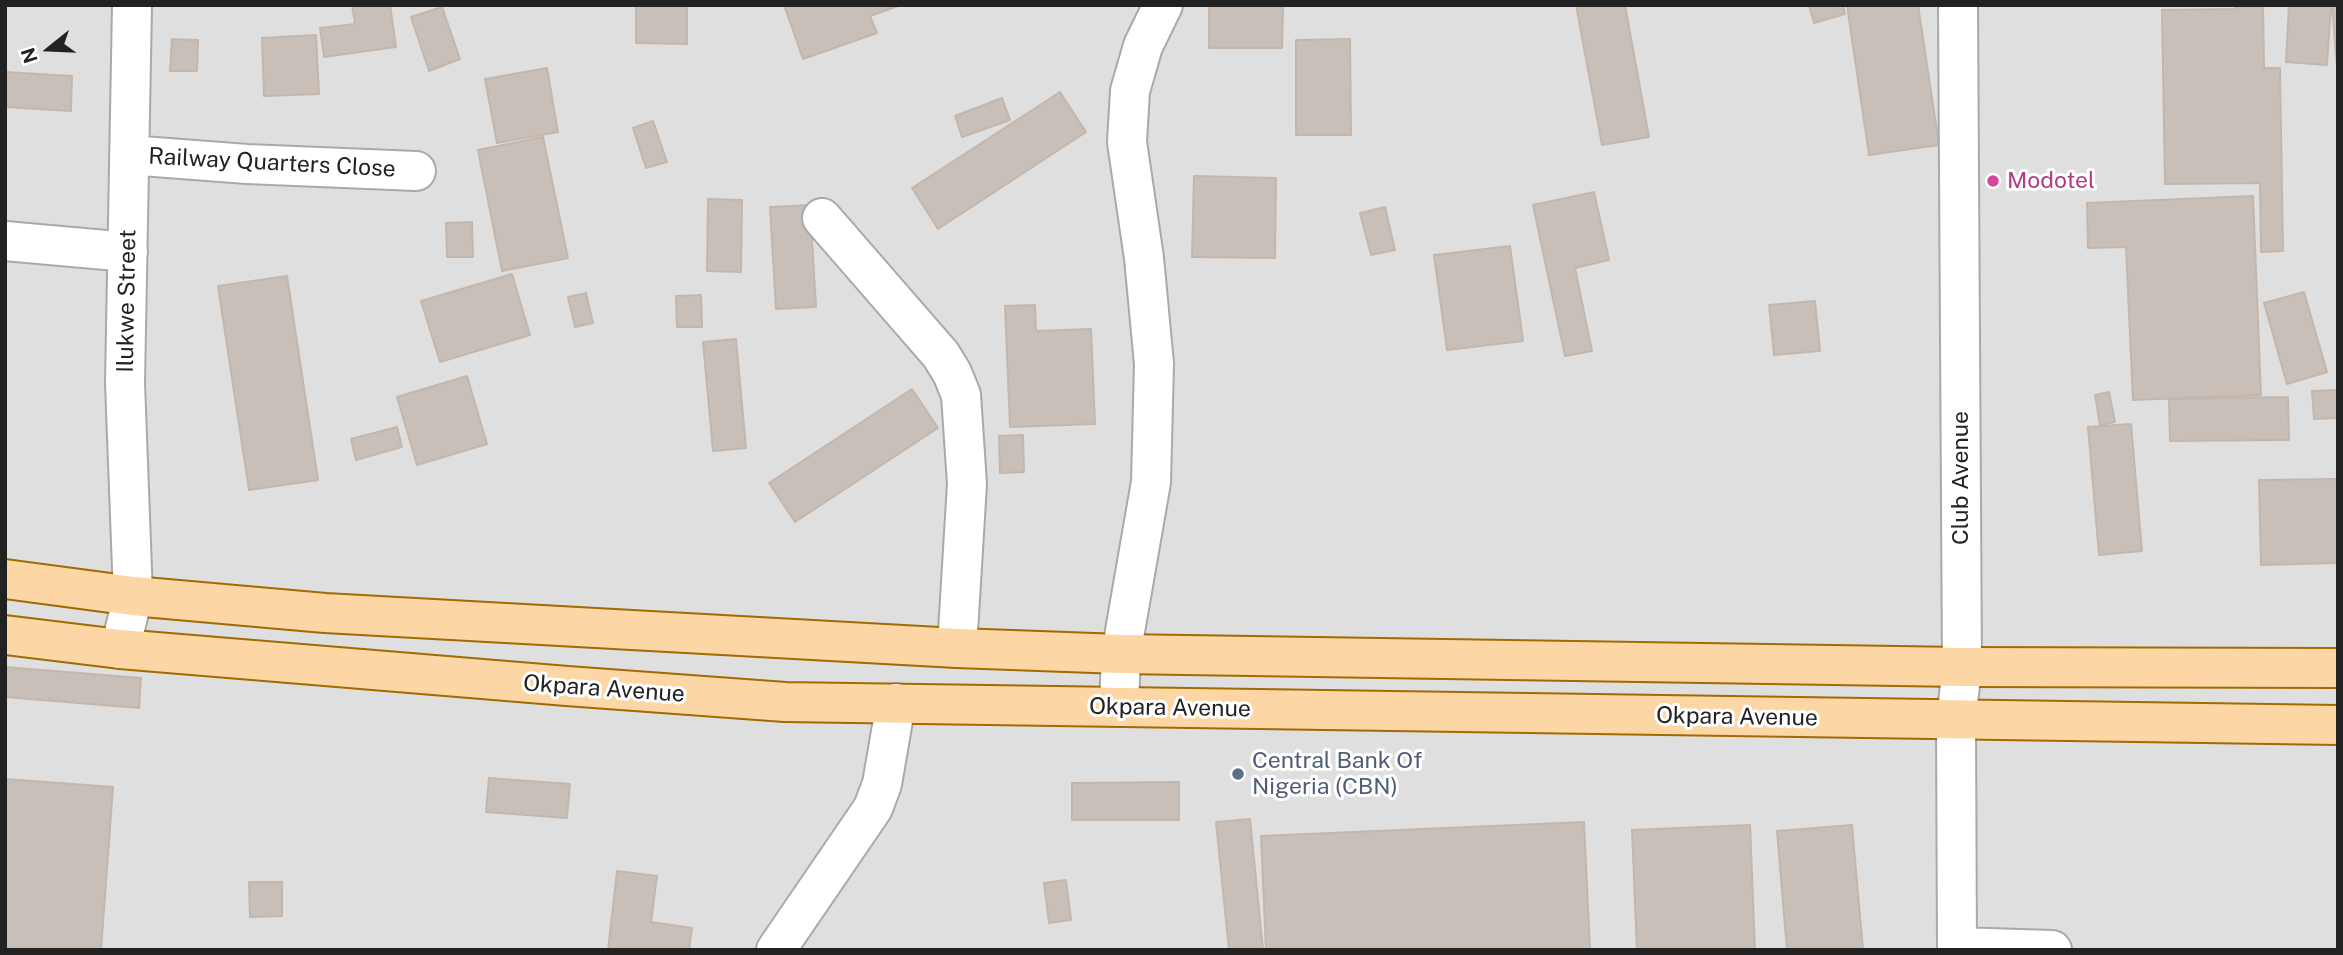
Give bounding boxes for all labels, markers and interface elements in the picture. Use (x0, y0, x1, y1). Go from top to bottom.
north arrow (14, 14, 84, 84)
text: N (16, 45, 42, 66)
street label: Railway Quarters Close (148, 143, 396, 183)
place label: Modotel (2007, 167, 2095, 195)
marker: Modotel (1985, 173, 2001, 189)
street label: Ilukwe Street (112, 229, 142, 373)
street label: Club Avenue (1947, 411, 1975, 545)
street label: Okpara Avenue (522, 670, 686, 708)
street label: Okpara Avenue (1089, 693, 1251, 723)
street label: Okpara Avenue (1656, 702, 1818, 732)
place label: Central Bank Of Nigeria (CBN) (1252, 747, 1422, 801)
marker: Central Bank Of Nigeria (CBN) (1230, 766, 1246, 782)

